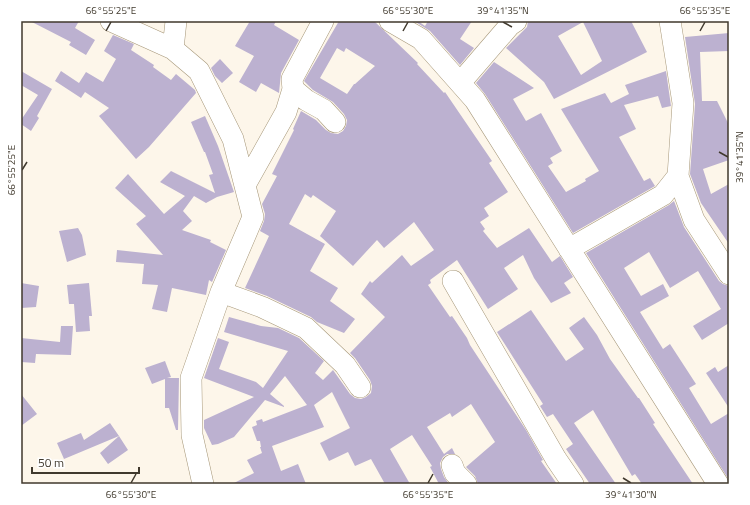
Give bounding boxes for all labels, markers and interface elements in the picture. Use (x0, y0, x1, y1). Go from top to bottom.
text: 66°55'25"E (86, 3, 137, 18)
text: 66°55'30"E (383, 3, 434, 18)
text: 39°41'35"N (477, 3, 529, 18)
text: 66°55'35"E (680, 3, 731, 18)
text: 39°41'35"N (732, 131, 747, 183)
text: 66°55'25"E (4, 144, 19, 195)
scale bar (32, 449, 139, 475)
text: 50 m (38, 453, 64, 472)
text: 66°55'30"E (106, 487, 157, 502)
text: 66°55'35"E (403, 487, 454, 502)
text: 39°41'30"N (605, 487, 657, 502)

